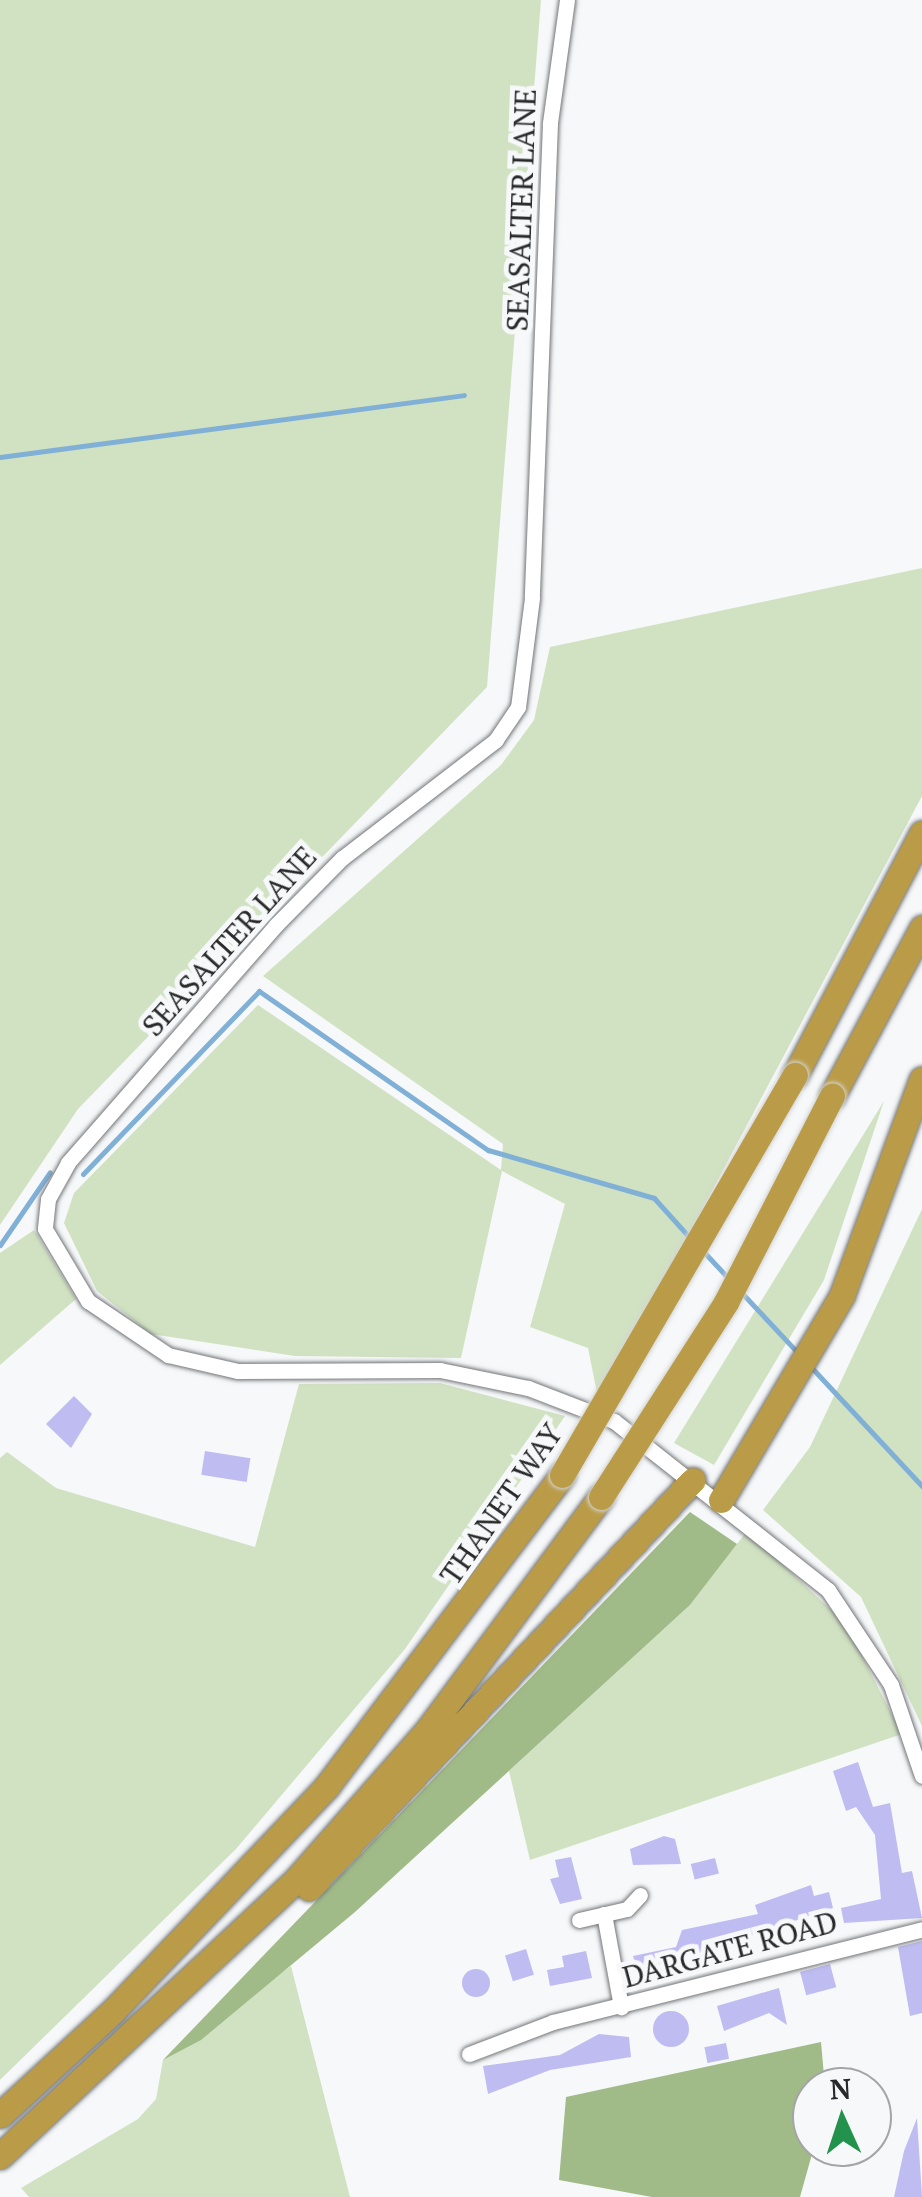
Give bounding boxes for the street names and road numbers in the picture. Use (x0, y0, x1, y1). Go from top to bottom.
street label: SEASALTER LANE (499, 88, 543, 332)
street label: SEASALTER LANE (134, 839, 324, 1043)
street label: THANET WAY (432, 1416, 570, 1592)
street label: DARGATE ROAD (619, 1903, 841, 1995)

